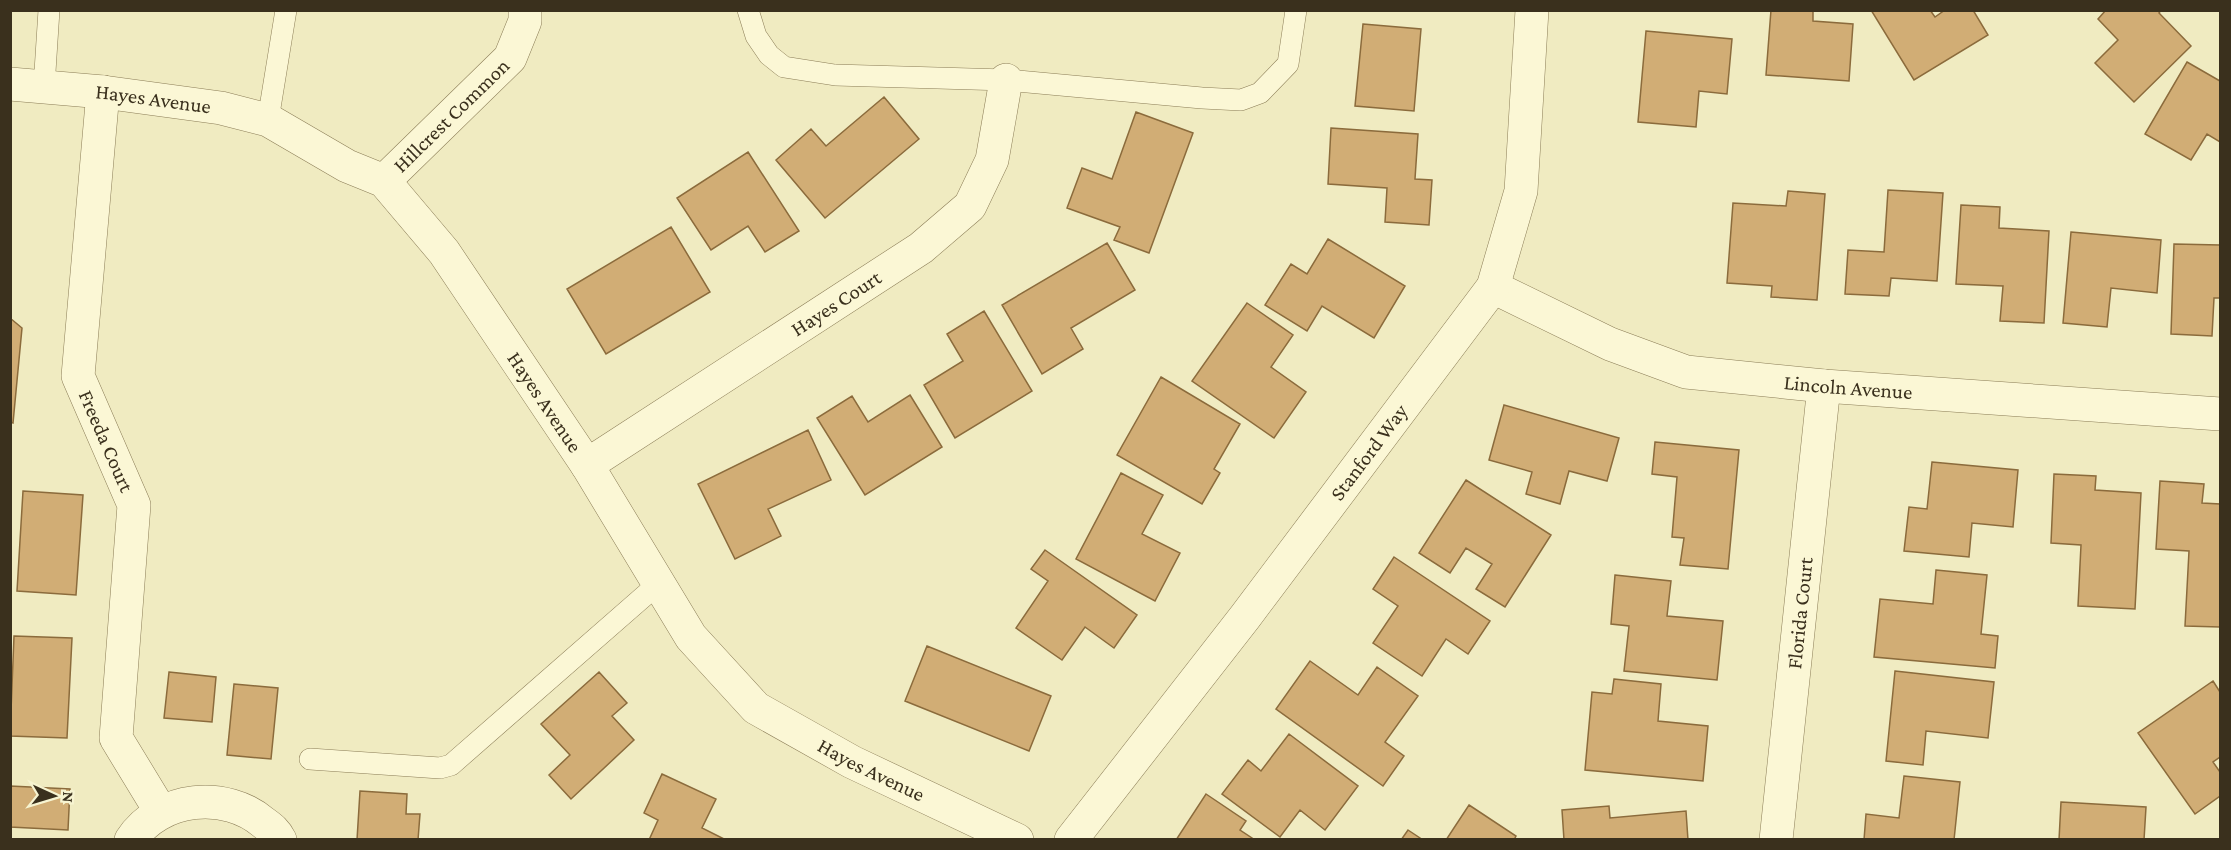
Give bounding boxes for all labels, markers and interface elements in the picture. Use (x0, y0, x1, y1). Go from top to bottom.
street label: Hillcrest Common (388, 53, 514, 177)
street label: Hayes Avenue (95, 79, 212, 119)
street label: Hayes Court (786, 265, 886, 341)
street label: Hayes Avenue (502, 347, 587, 457)
street label: Lincoln Avenue (1783, 370, 1913, 404)
street label: Freeda Court (74, 386, 139, 497)
street label: Stanford Way (1325, 399, 1413, 505)
street label: Florida Court (1782, 555, 1818, 670)
street label: Hayes Avenue (814, 733, 928, 807)
north arrow (24, 766, 84, 826)
text: N (60, 791, 77, 803)

